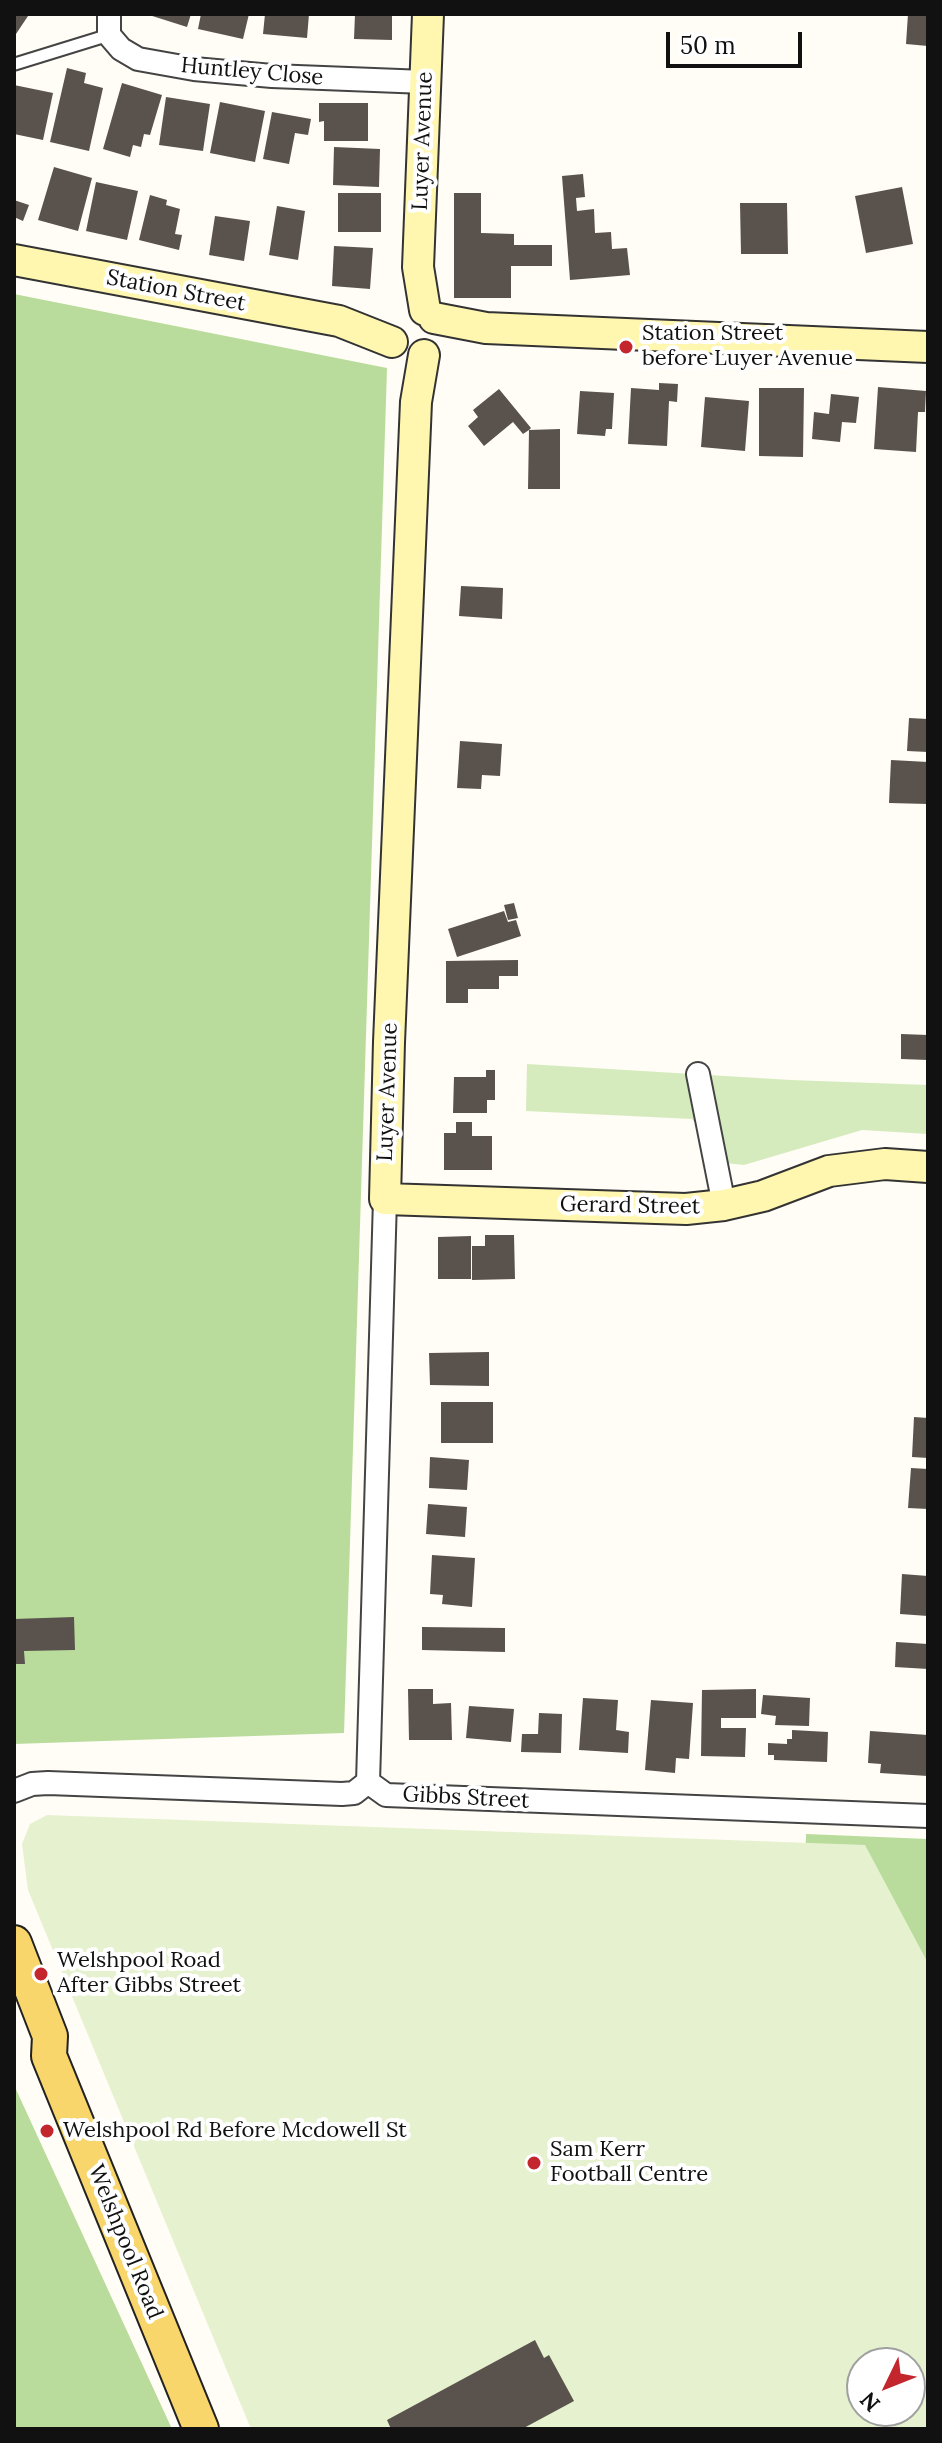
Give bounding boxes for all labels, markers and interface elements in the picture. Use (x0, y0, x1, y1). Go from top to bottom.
scale bar (670, 16, 806, 66)
text: 50 m (680, 30, 736, 61)
street label: Huntley Close (180, 53, 324, 91)
street label: Luyer Avenue (407, 71, 439, 211)
street label: Station Street (104, 265, 248, 317)
place label: Station Street before Luyer Avenue (642, 321, 853, 372)
marker: Station Street before Luyer Avenue (617, 338, 635, 356)
street label: Luyer Avenue (372, 1022, 404, 1162)
street label: Gerard Street (560, 1192, 700, 1220)
street label: Gibbs Street (402, 1781, 530, 1815)
place label: Welshpool Road After Gibbs Street (57, 1948, 241, 2000)
marker: Welshpool Road After Gibbs Street (32, 1965, 50, 1983)
place label: Welshpool Rd Before Mcdowell St (63, 2118, 407, 2144)
marker: Welshpool Rd Before Mcdowell St (38, 2122, 56, 2140)
place label: Sam Kerr Football Centre (550, 2137, 708, 2188)
marker: Sam Kerr Football Centre (525, 2154, 543, 2172)
street label: Welshpool Road (82, 2161, 168, 2323)
north arrow (846, 2347, 926, 2427)
text: N (854, 2386, 886, 2418)

